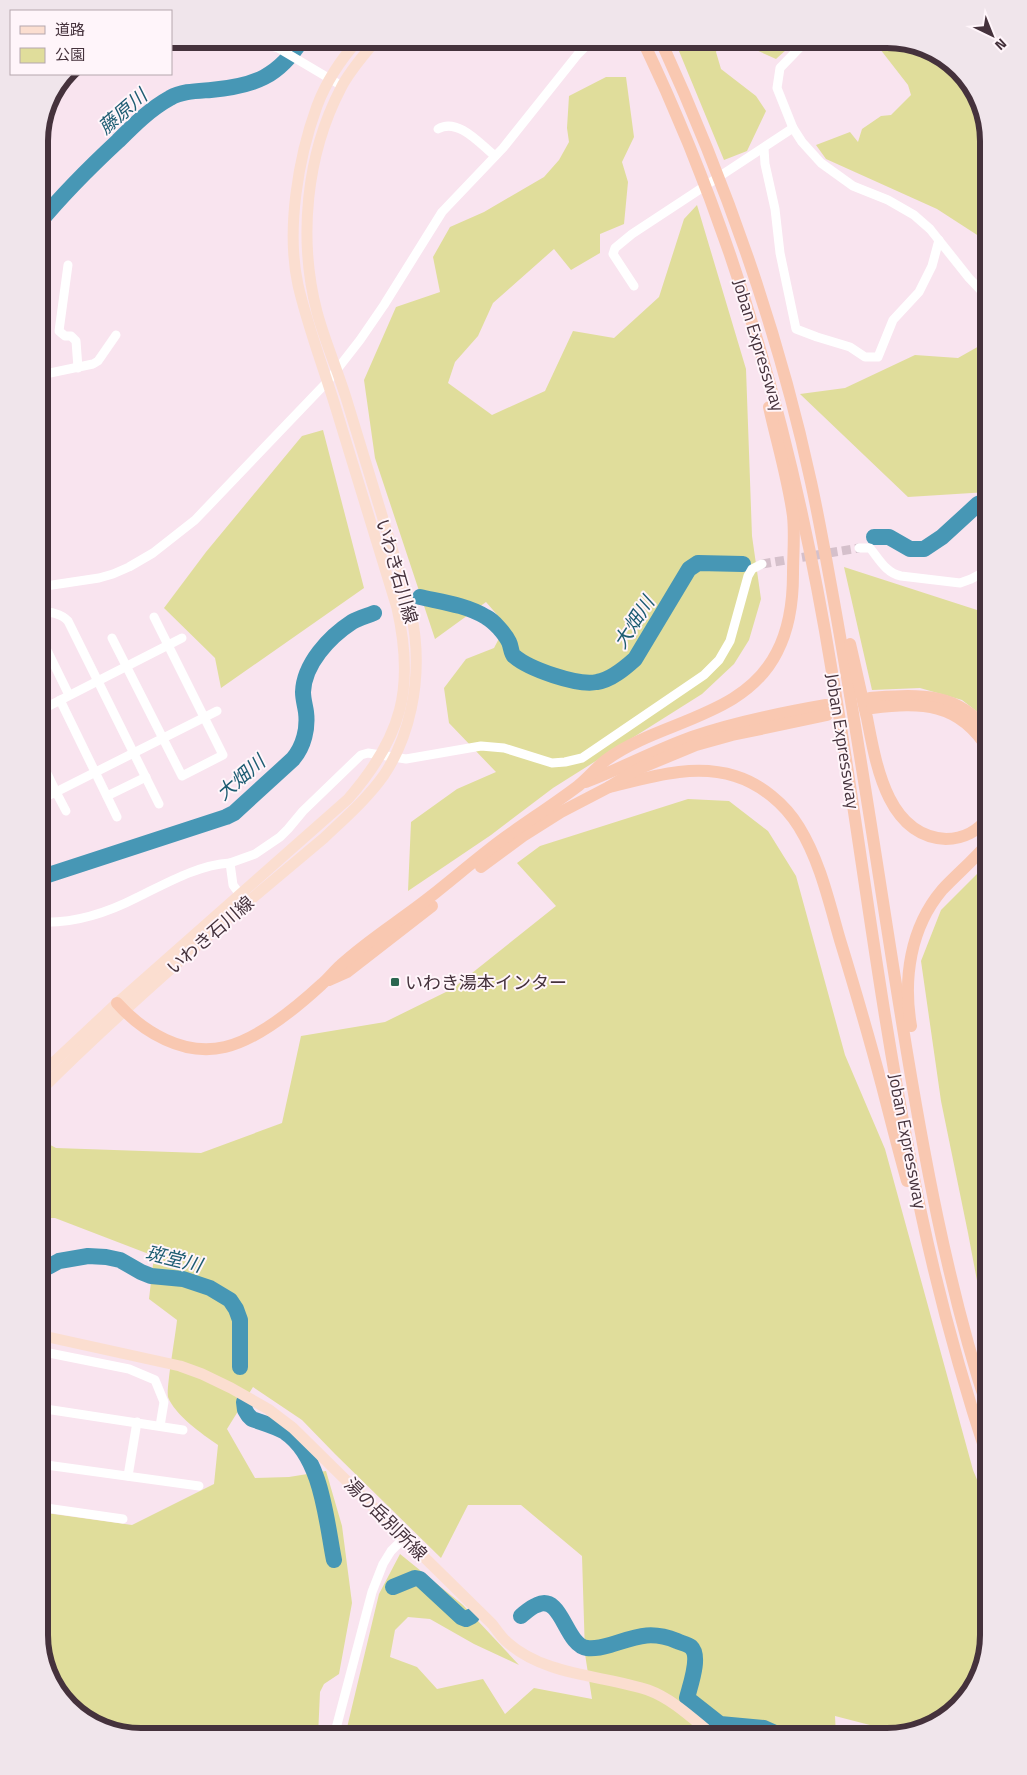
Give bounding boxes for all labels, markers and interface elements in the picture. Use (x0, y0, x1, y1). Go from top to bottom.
legend (10, 10, 172, 75)
north arrow (967, 10, 1017, 60)
text: 道路 (55, 18, 85, 41)
text: N (990, 34, 1012, 56)
text: 公園 (55, 43, 85, 66)
water label: 藤原川 (91, 80, 155, 141)
street label: Joban Expressway (726, 275, 792, 415)
street label: いわき石川線 (369, 515, 425, 627)
water label: 大畑川 (605, 589, 662, 654)
street label: Joban Expressway (819, 671, 867, 811)
water label: 大畑川 (209, 746, 273, 807)
street label: いわき石川線 (160, 889, 260, 981)
place label: いわき湯本インター (405, 969, 567, 996)
marker: いわき湯本インター (389, 976, 401, 988)
street label: Joban Expressway (882, 1071, 934, 1211)
water label: 斑堂川 (143, 1237, 207, 1279)
street label: 湯の岳別所線 (338, 1471, 434, 1567)

